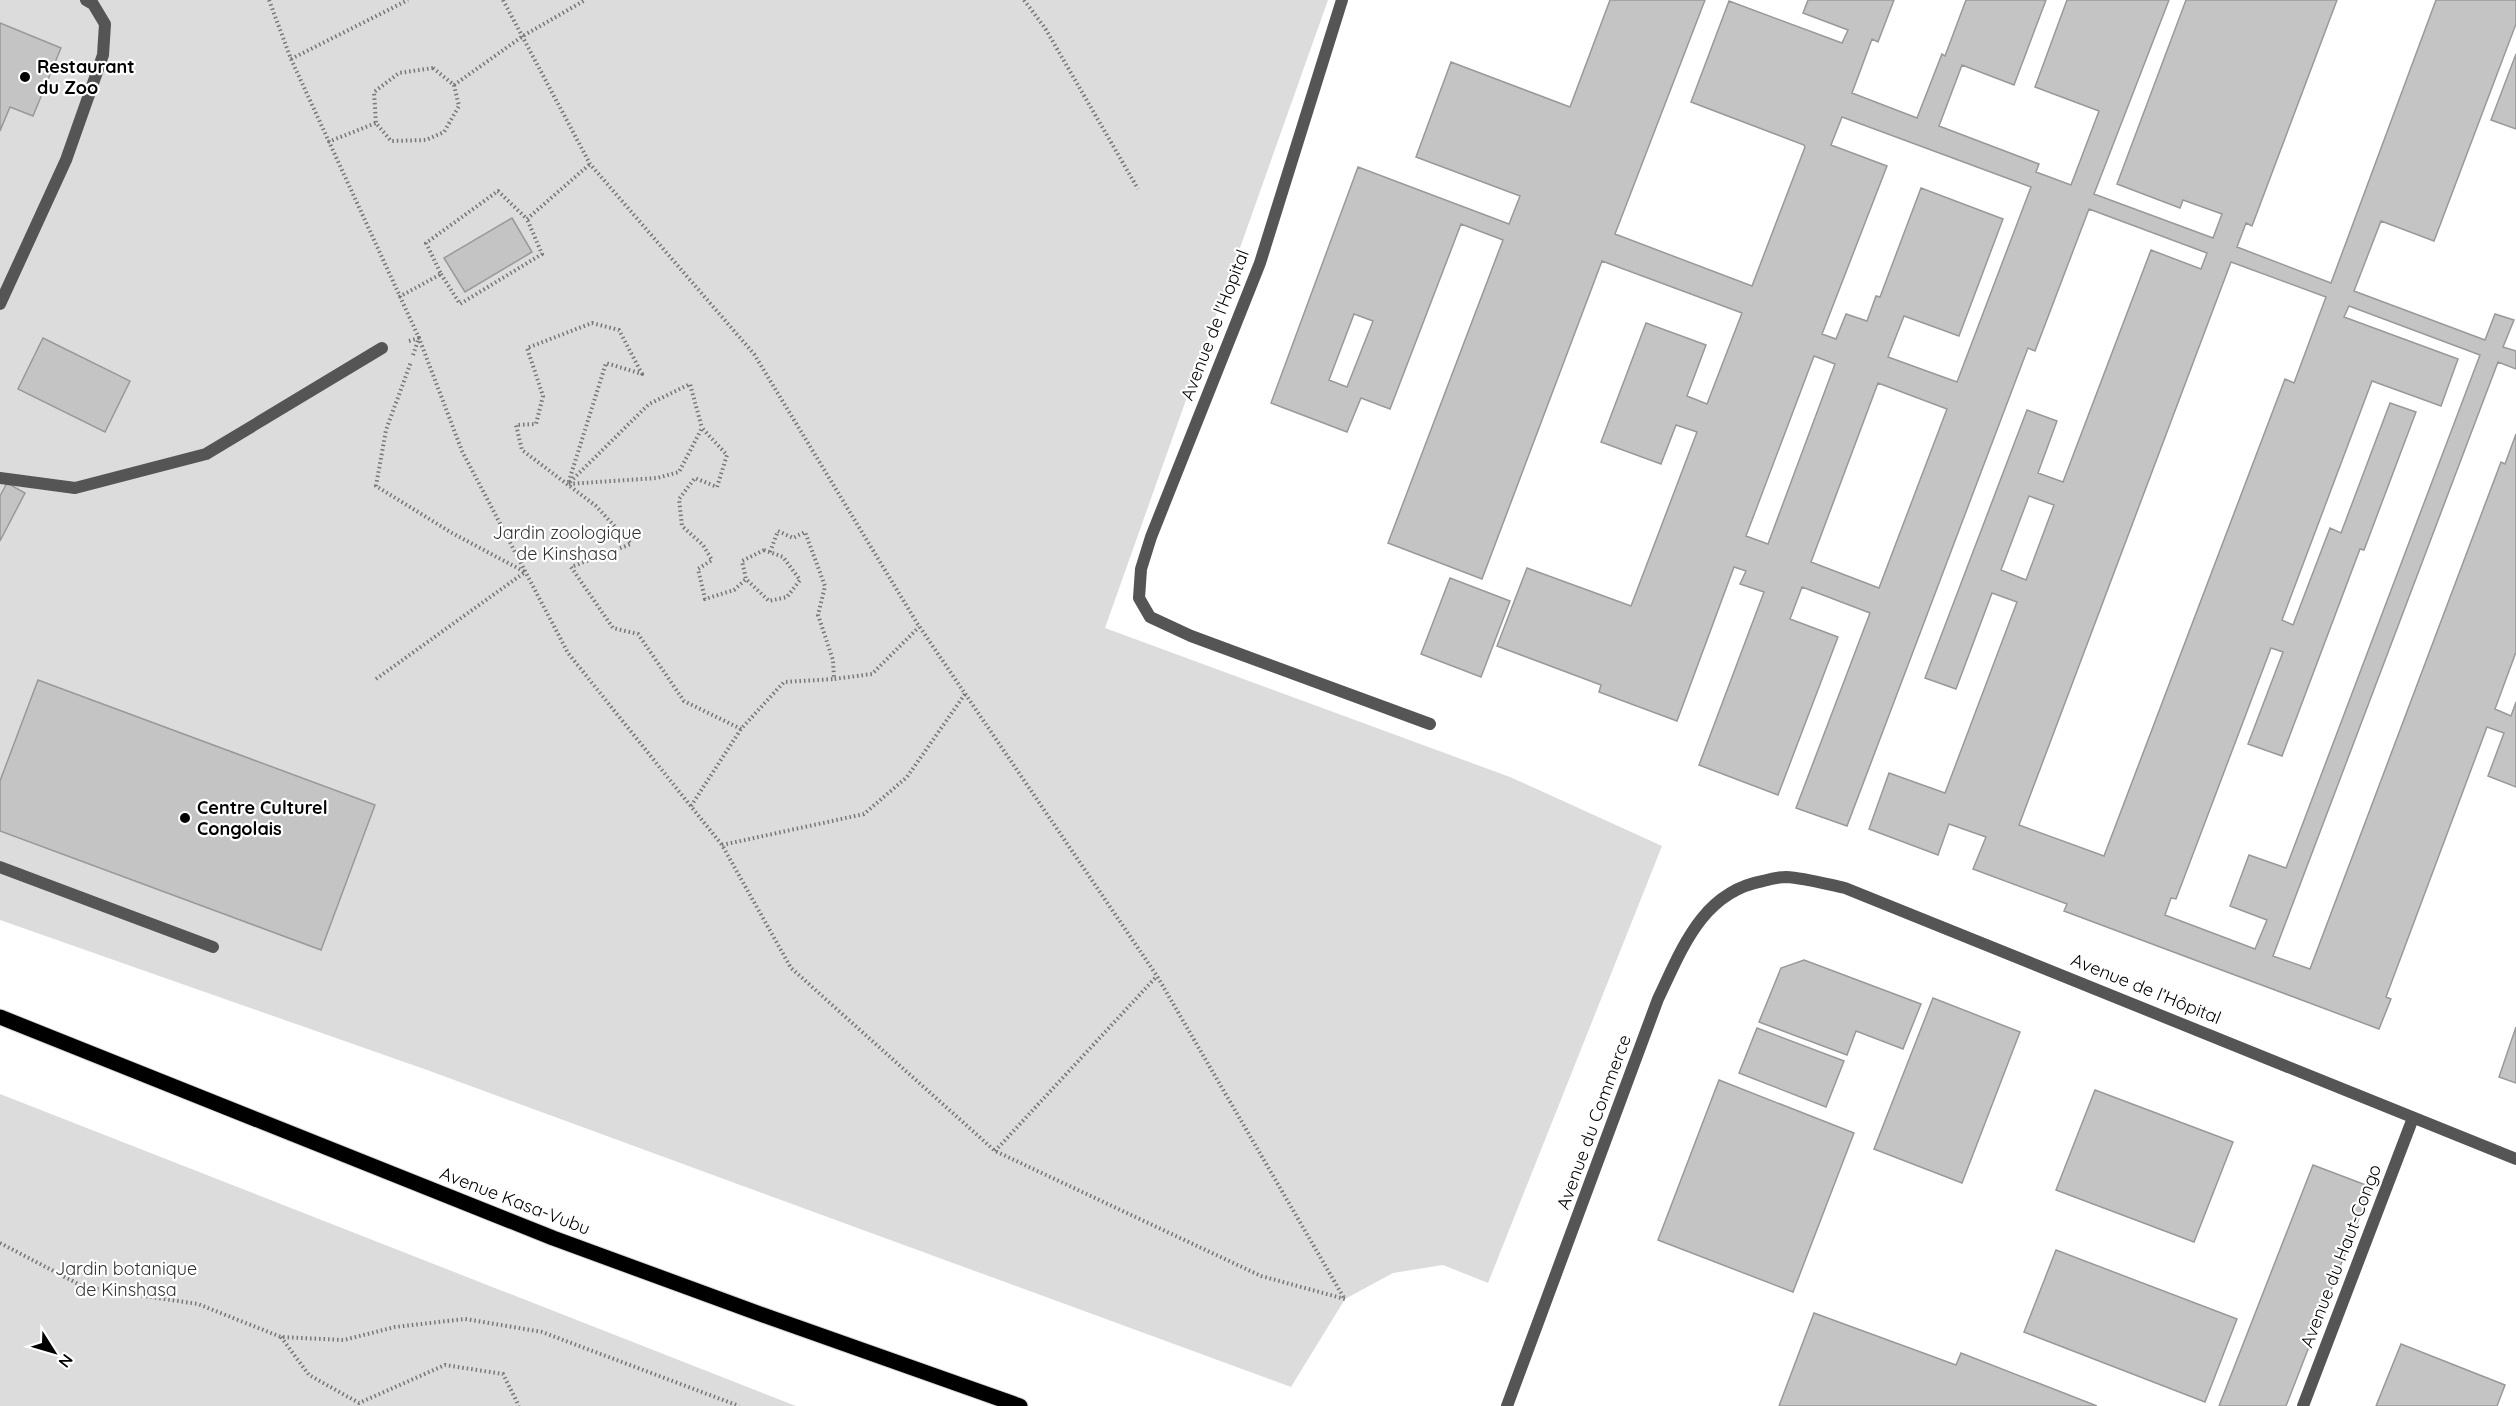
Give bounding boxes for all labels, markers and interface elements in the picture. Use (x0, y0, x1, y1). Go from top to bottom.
place label: Restaurant du Zoo (37, 55, 135, 99)
marker: Restaurant du Zoo (18, 70, 32, 84)
street label: Avenue de l'Hopital (1175, 246, 1254, 404)
park label: Jardin zoologique de Kinshasa (492, 521, 642, 565)
place label: Centre Culturel Congolais (197, 796, 328, 840)
marker: Centre Culturel Congolais (178, 811, 192, 825)
street label: Avenue de l’Hôpital (2068, 948, 2225, 1029)
street label: Avenue du Commerce (1551, 1031, 1636, 1212)
street label: Avenue Kasa-Vubu (437, 1161, 594, 1240)
street label: Avenue du Haut-Congo (2295, 1161, 2386, 1351)
park label: Jardin botanique de Kinshasa (55, 1257, 197, 1301)
north arrow (24, 1322, 84, 1382)
text: N (54, 1350, 78, 1372)

